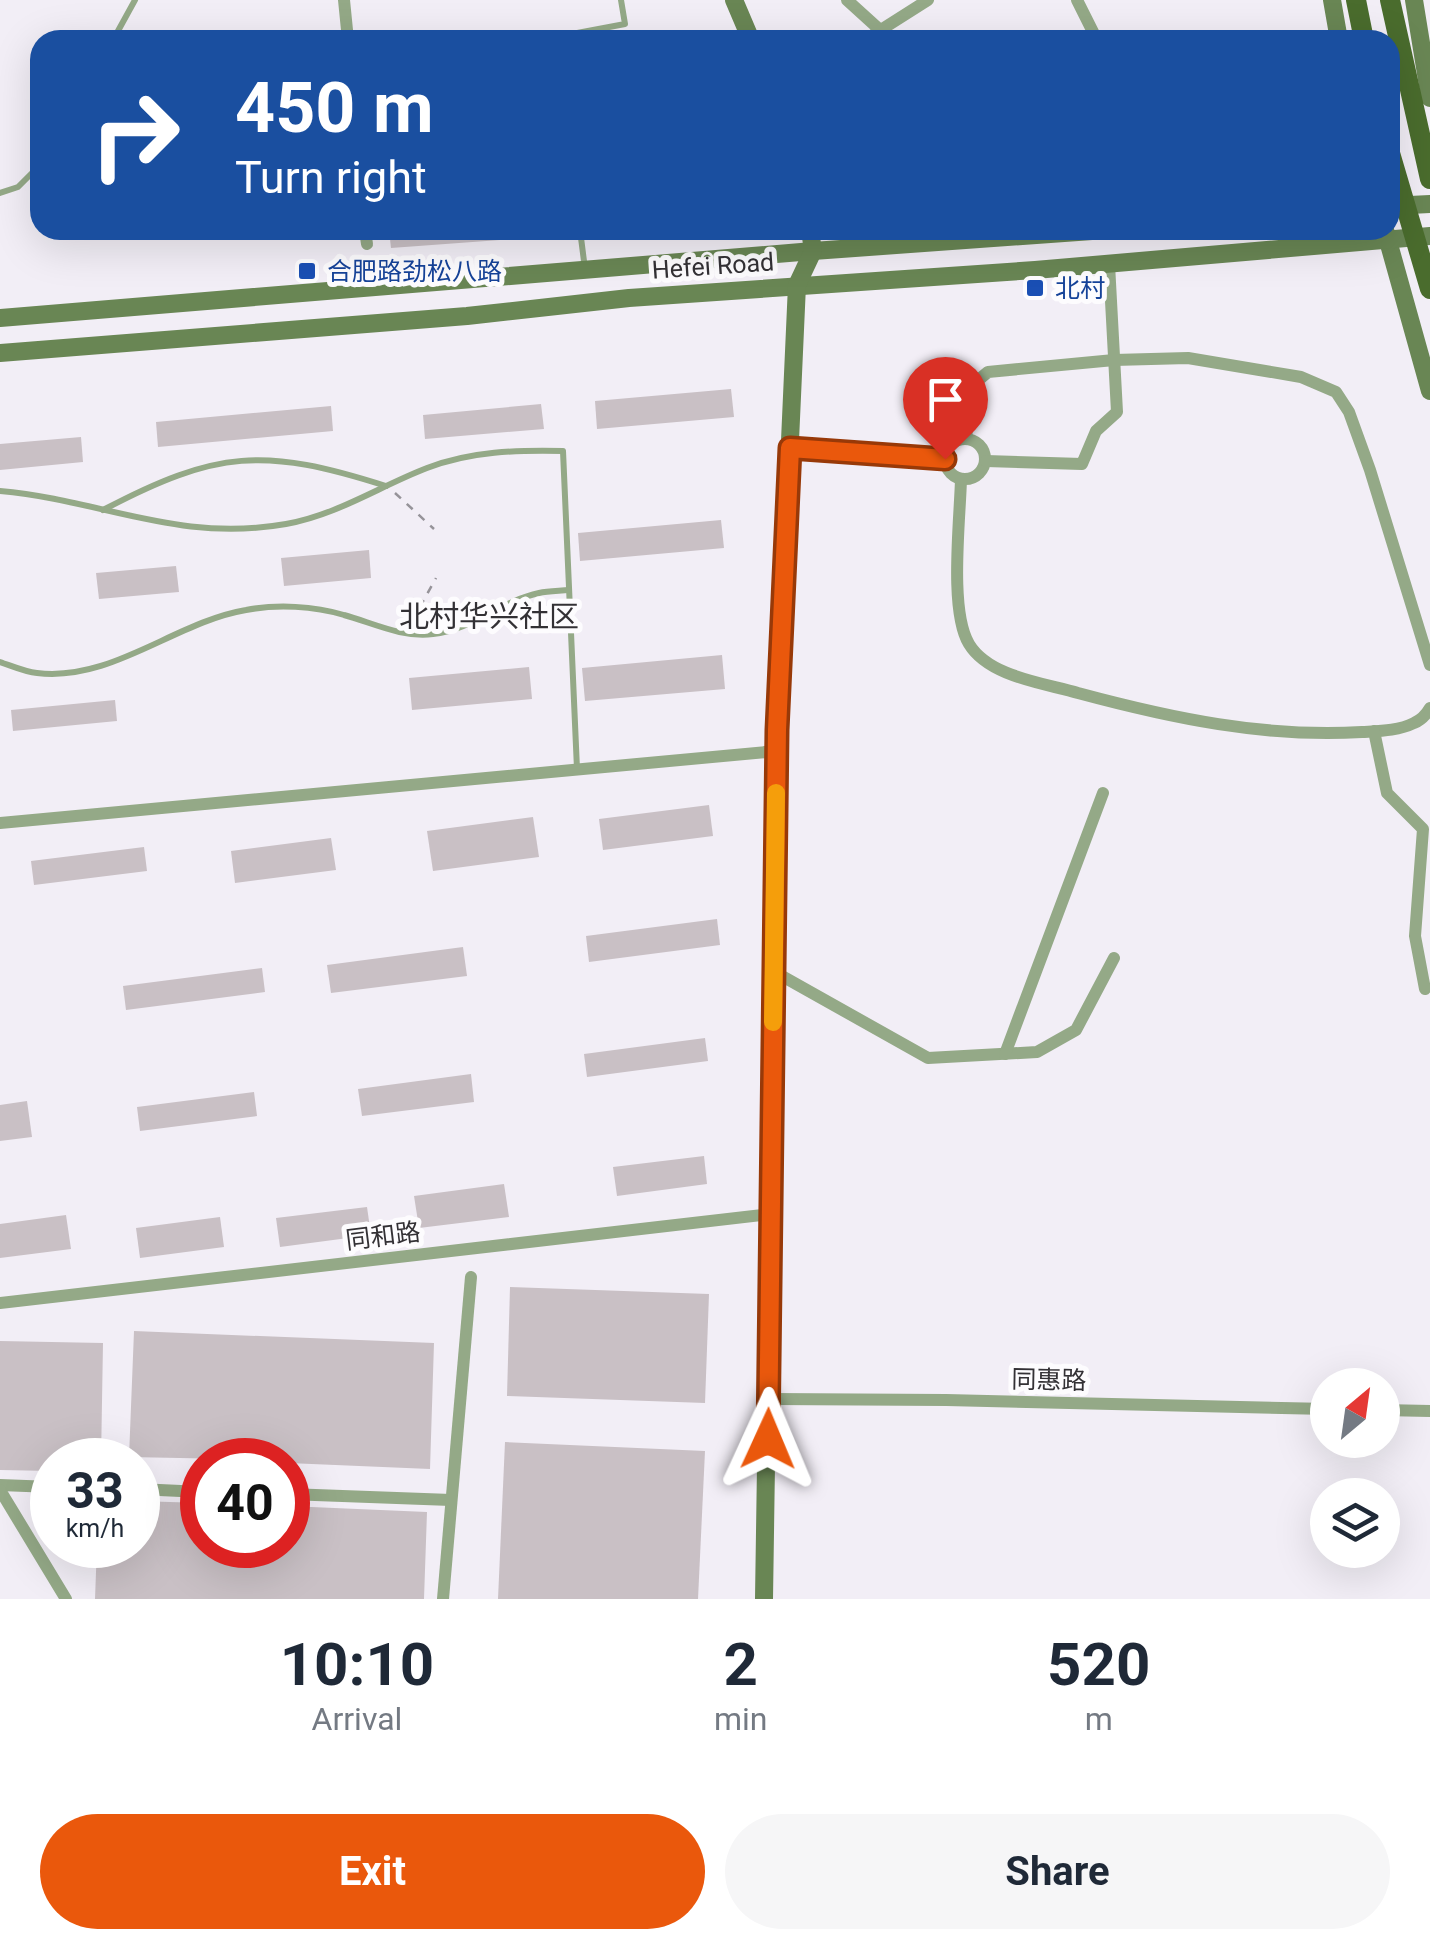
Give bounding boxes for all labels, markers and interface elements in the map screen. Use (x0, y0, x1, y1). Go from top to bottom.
text: 450 m (235, 67, 434, 149)
icon: right (70, 70, 200, 200)
text: Turn right (235, 151, 427, 204)
street label: Hefei Road (651, 247, 775, 285)
place label: 合肥路劲松八路 (327, 257, 502, 286)
marker: 合肥路劲松八路 (296, 260, 318, 282)
place label: 北村 (1055, 274, 1105, 303)
marker: 北村 (1024, 277, 1046, 299)
pin (903, 357, 988, 460)
icon: arrive (918, 372, 973, 427)
district label: 北村华兴社区 (399, 599, 579, 634)
street label: 同和路 (344, 1217, 422, 1255)
street label: 同惠路 (1011, 1365, 1087, 1395)
north arrow (1310, 1368, 1400, 1458)
map controls (1310, 1368, 1400, 1568)
position arrow (716, 1387, 820, 1491)
speed limit sign: 40 (180, 1438, 310, 1568)
text: 33 (66, 1462, 124, 1520)
button: layers (1310, 1478, 1400, 1568)
text: km/h (66, 1514, 124, 1543)
text: 10:10 (280, 1629, 434, 1700)
text: 2 (723, 1629, 758, 1700)
text: 520 (1047, 1629, 1150, 1700)
text: Arrival (312, 1700, 402, 1738)
text: min (714, 1700, 767, 1738)
text: m (1085, 1700, 1113, 1738)
button: Exit (40, 1814, 705, 1929)
button: Share (725, 1814, 1390, 1929)

